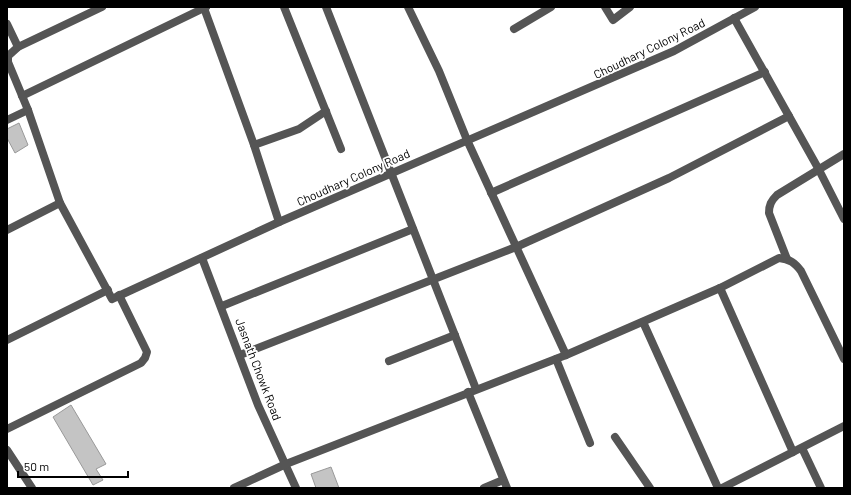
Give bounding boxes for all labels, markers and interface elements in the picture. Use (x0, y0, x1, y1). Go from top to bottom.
street label: Choudhary Colony Road (591, 15, 707, 81)
street label: Choudhary Colony Road (294, 146, 412, 208)
street label: Jasnath Chowk Road (233, 316, 285, 422)
scale bar (18, 453, 128, 479)
text: 50 m (24, 459, 49, 473)

